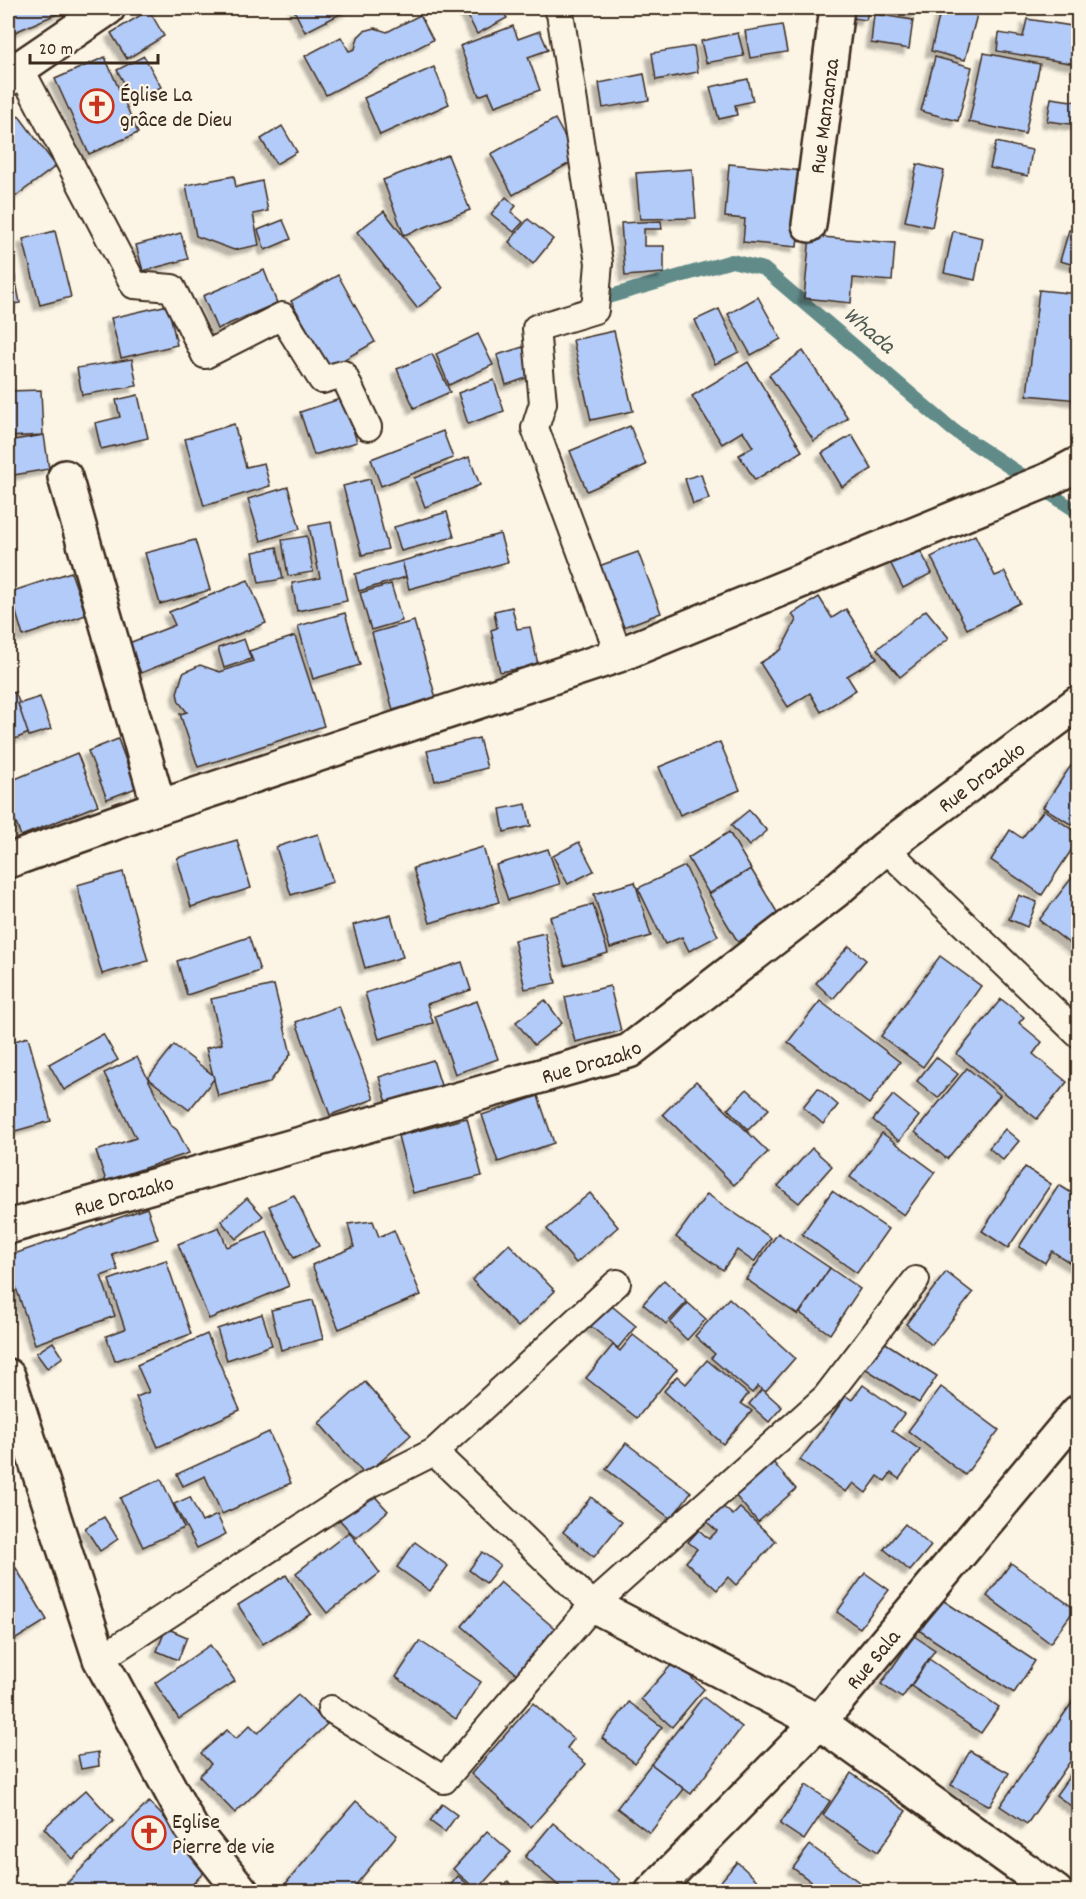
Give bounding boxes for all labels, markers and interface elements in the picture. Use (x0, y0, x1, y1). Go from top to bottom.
scale bar (30, 27, 158, 65)
text: 20 m (39, 38, 73, 63)
street label: Rue Manzanza (804, 56, 849, 176)
place label: Église La grâce de Dieu (120, 81, 232, 137)
church icon: Église La grâce de Dieu (79, 88, 115, 124)
water label: Whada (835, 299, 903, 364)
street label: Rue Drazako (933, 736, 1033, 822)
street label: Rue Drazako (539, 1034, 650, 1094)
street label: Rue Drazako (71, 1169, 178, 1227)
street label: Rue Sala (840, 1623, 910, 1698)
place label: Eglise Pierre de vie (172, 1808, 275, 1864)
church icon: Eglise Pierre de vie (131, 1815, 167, 1851)

